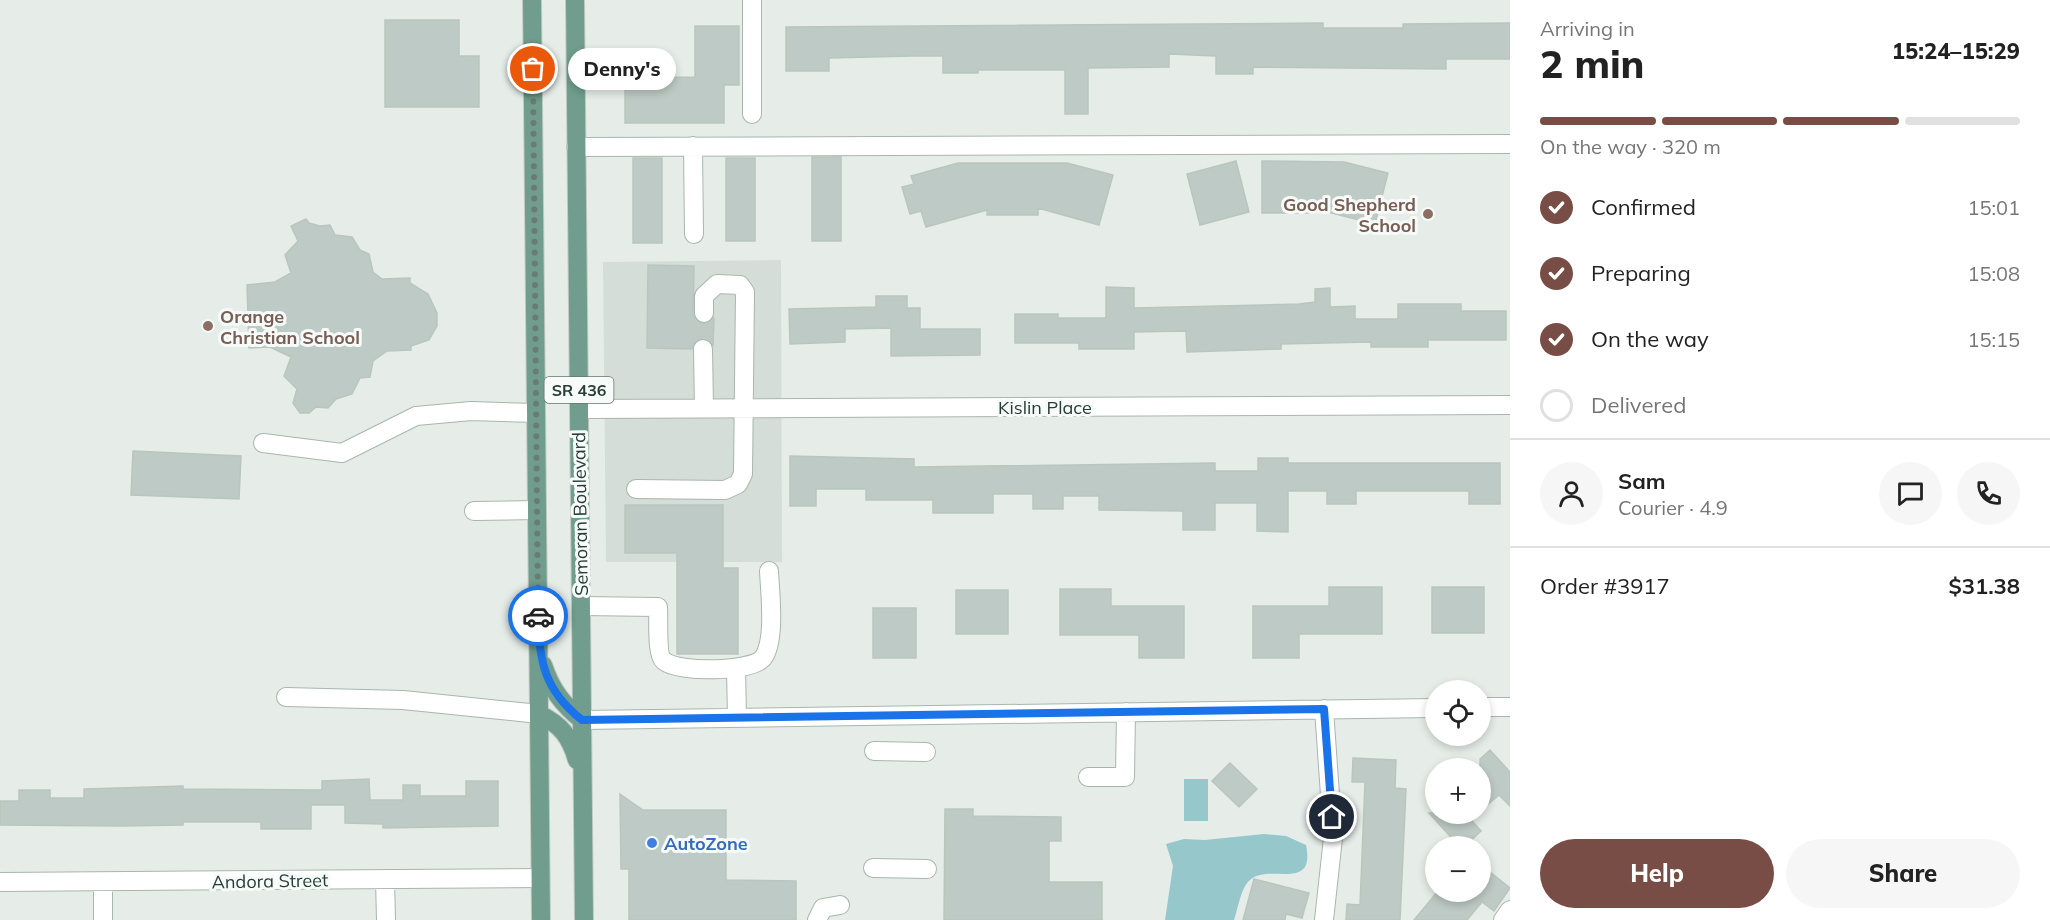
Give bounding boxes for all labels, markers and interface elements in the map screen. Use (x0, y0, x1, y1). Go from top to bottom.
text: Arriving in (1540, 16, 1635, 41)
text: 15:24–15:29 (1892, 37, 2020, 65)
text: 2 min (1540, 39, 1645, 88)
pin (507, 43, 558, 94)
callout: Denny's (569, 48, 677, 90)
icon: bag (516, 52, 549, 85)
text: Denny's (583, 56, 661, 81)
text: On the way · 320 m (1540, 134, 1721, 159)
icon: check (1540, 191, 1573, 224)
place label: Good Shepherd School (1283, 193, 1416, 237)
text: Confirmed (1591, 193, 1696, 221)
text: 15:01 (1967, 195, 2020, 220)
marker: Good Shepherd School (1421, 207, 1435, 221)
icon: check (1540, 257, 1573, 290)
text: Preparing (1591, 259, 1691, 287)
text: 15:08 (1967, 261, 2020, 286)
place label: Orange Christian School (220, 305, 360, 349)
marker: Orange Christian School (201, 319, 215, 333)
icon: check (1540, 323, 1573, 356)
text: On the way (1591, 325, 1709, 353)
text: 15:15 (1967, 327, 2020, 352)
road number: SR 436 (544, 377, 614, 403)
text: Delivered (1591, 391, 1686, 419)
street label: Kislin Place (998, 396, 1092, 419)
street label: Semoran Boulevard (567, 432, 593, 596)
button: person (1540, 462, 1603, 525)
button: chat (1879, 462, 1942, 525)
button: phone (1957, 462, 2020, 525)
text: Sam (1618, 467, 1666, 495)
text: Courier · 4.9 (1618, 495, 1728, 520)
text: Order #3917 (1540, 572, 1670, 600)
text: $31.38 (1949, 572, 2020, 600)
courier (508, 586, 568, 646)
icon: car (522, 600, 555, 633)
map controls (1425, 680, 1491, 902)
button: locate (1425, 680, 1491, 746)
button: + (1425, 758, 1491, 824)
pin (1306, 791, 1357, 842)
icon: home (1315, 800, 1348, 833)
place label: AutoZone (664, 832, 748, 855)
marker: AutoZone (645, 836, 659, 850)
button: − (1425, 836, 1491, 902)
button: Help (1540, 839, 1774, 908)
button: Share (1786, 839, 2020, 908)
street label: Andora Street (212, 868, 328, 894)

